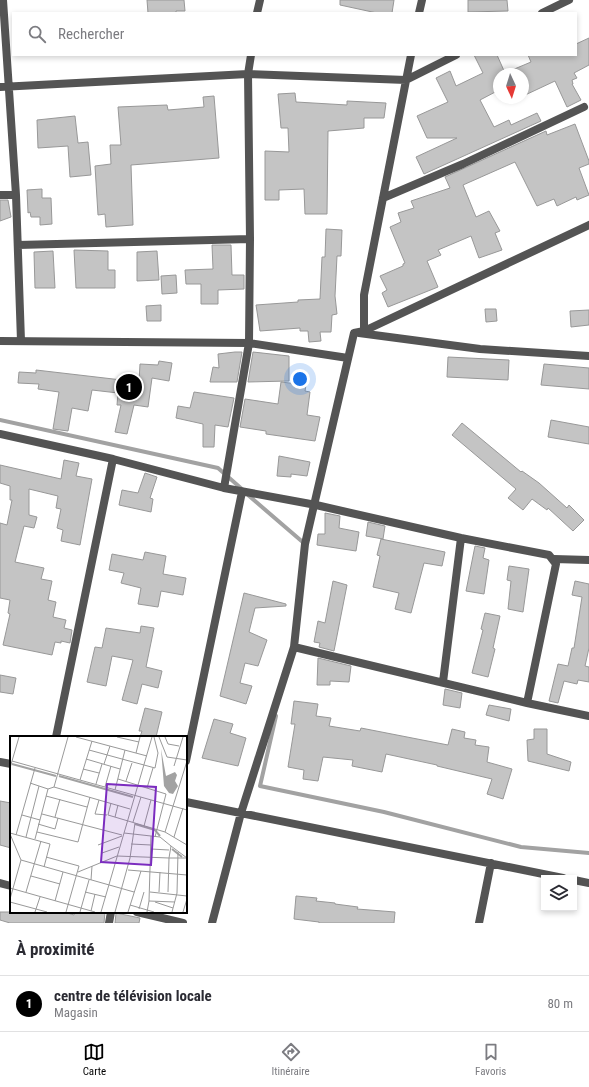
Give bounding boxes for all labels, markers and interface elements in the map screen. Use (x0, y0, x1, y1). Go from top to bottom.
search box (12, 12, 577, 56)
icon: search (26, 23, 48, 45)
text: Rechercher (58, 25, 124, 43)
north arrow (493, 68, 529, 104)
your location (290, 369, 310, 389)
pin: 1 (116, 372, 142, 402)
inset map (10, 736, 187, 913)
map controls (541, 875, 577, 911)
button: layers (541, 875, 577, 911)
text: À proximité (16, 939, 94, 959)
text: centre de télévision locale (54, 987, 212, 1005)
text: 1 (26, 996, 32, 1011)
text: 80 m (547, 996, 573, 1011)
text: Magasin (54, 1005, 98, 1020)
tab: Carte (83, 1041, 106, 1078)
tab: Itinéraire (271, 1041, 310, 1078)
tab: Favoris (475, 1041, 506, 1078)

